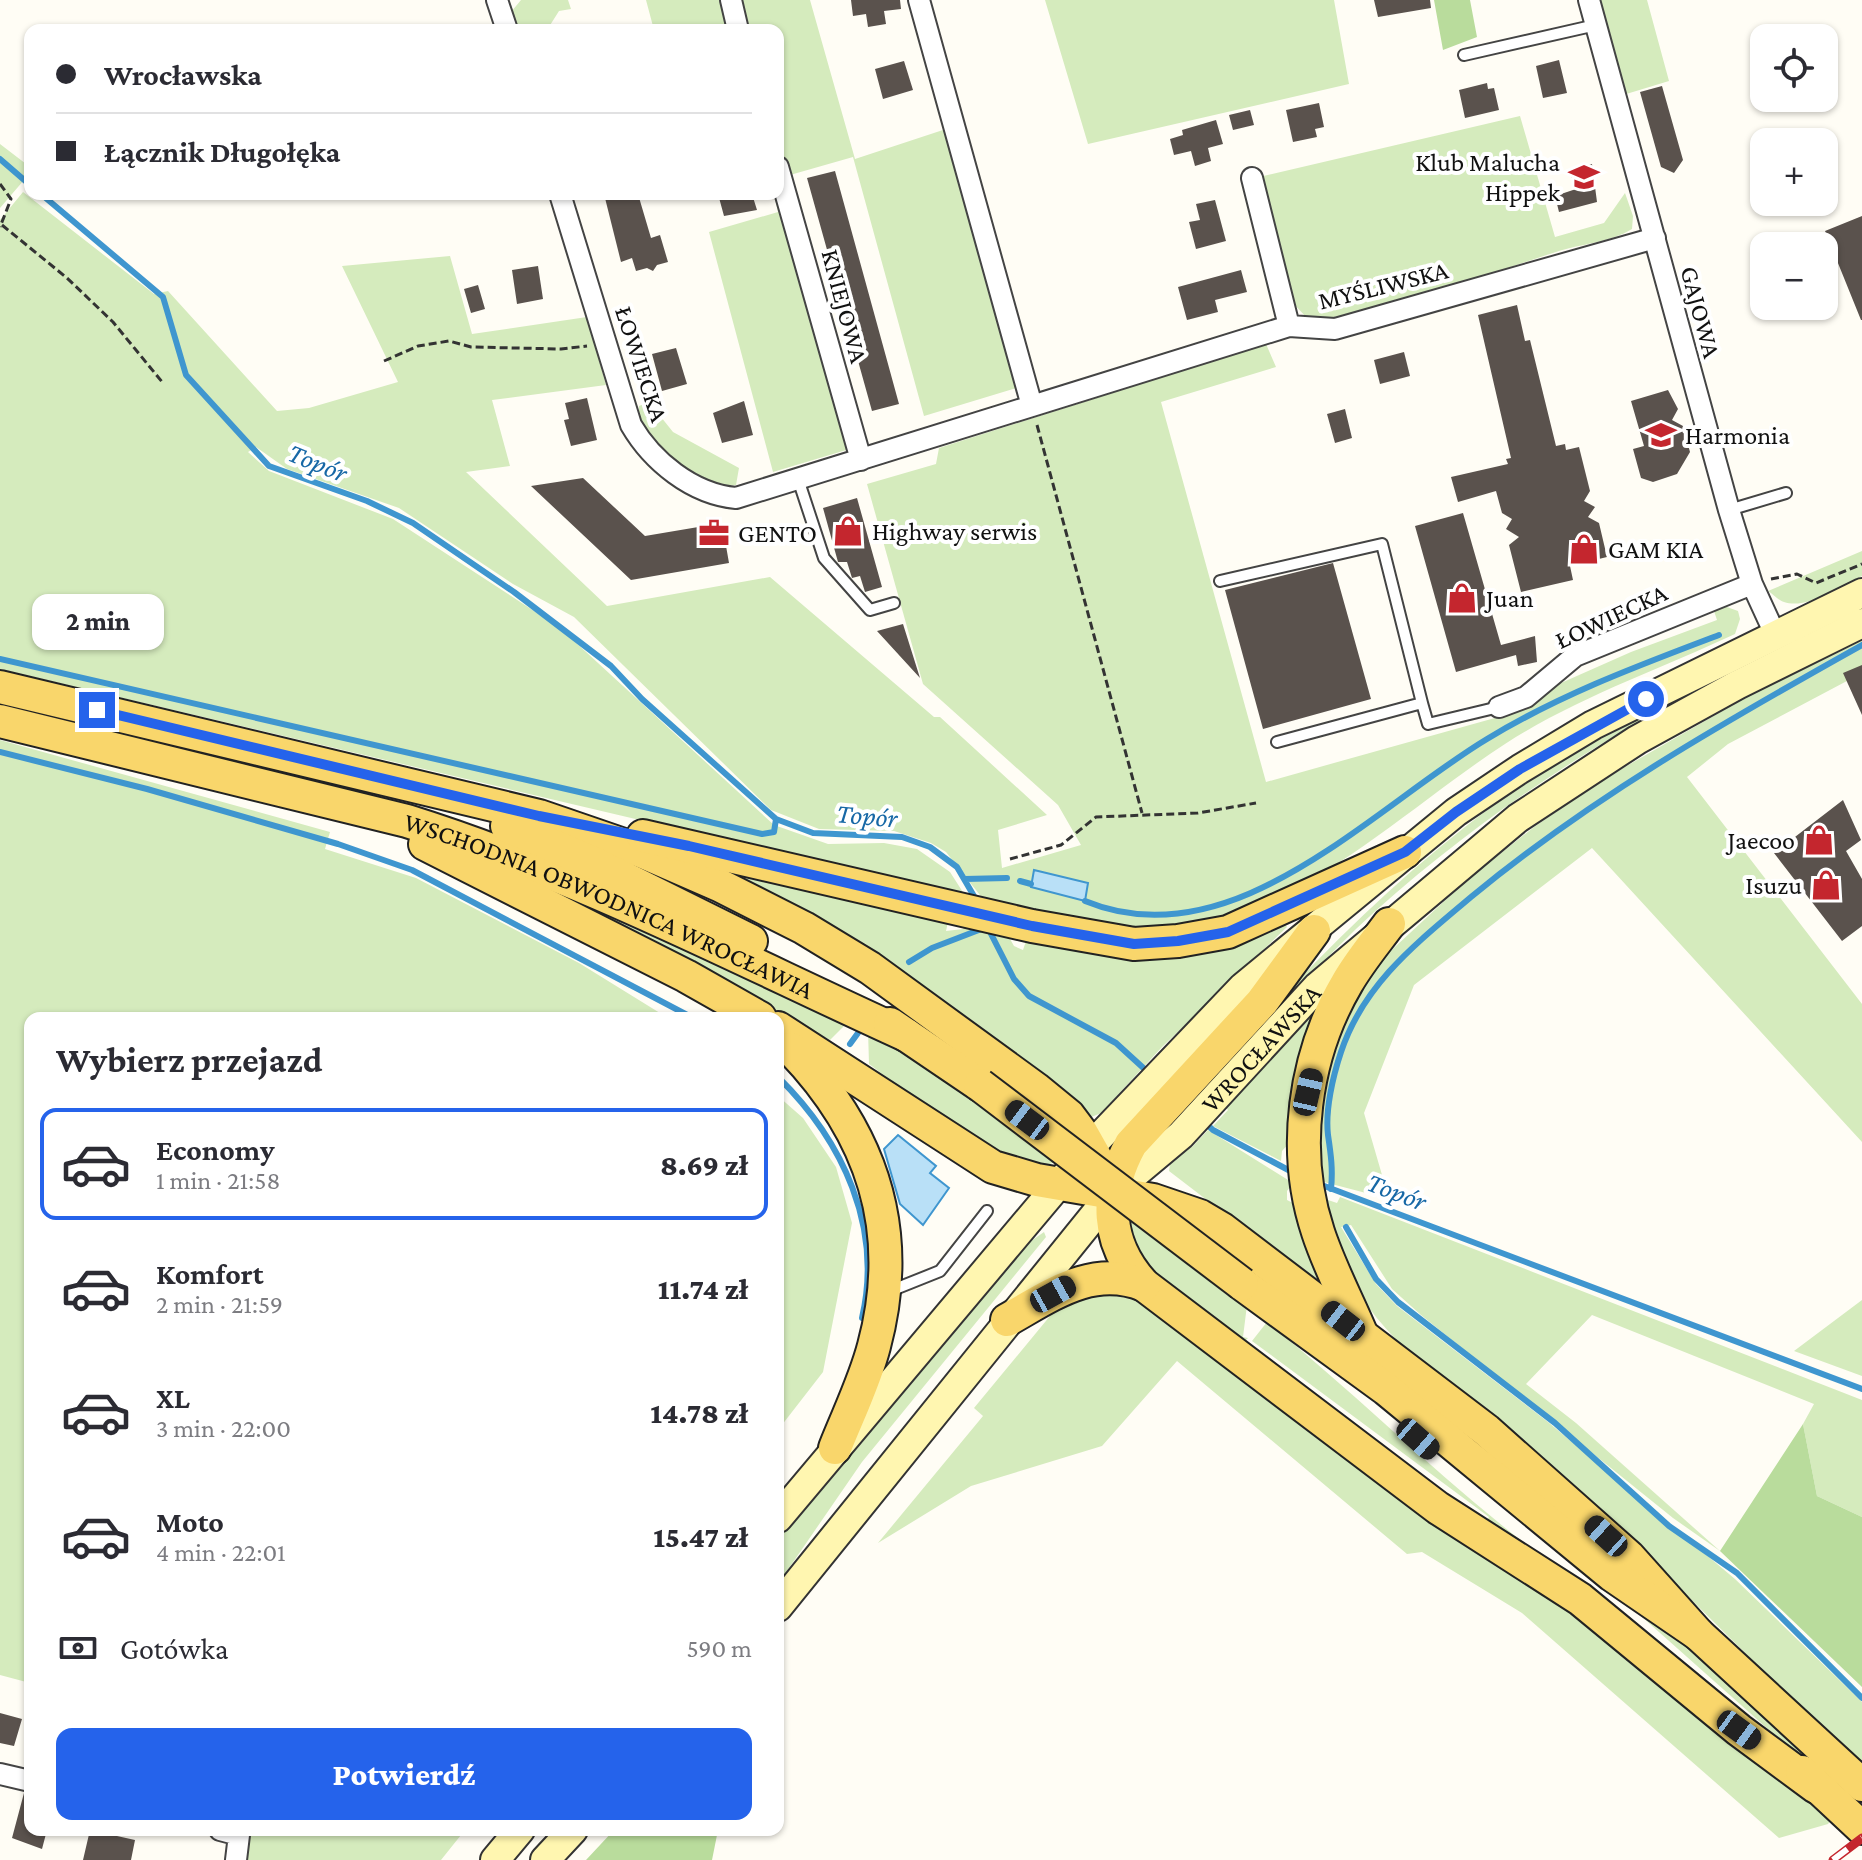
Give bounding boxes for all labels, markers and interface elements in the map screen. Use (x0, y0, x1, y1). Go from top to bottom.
map controls (1750, 24, 1838, 320)
button: locate (1750, 24, 1838, 112)
text: Wrocławska (104, 58, 262, 91)
button: + (1750, 128, 1838, 216)
text: Łącznik Długołęka (104, 135, 340, 168)
place label: Klub Malucha Hippek (1415, 148, 1561, 207)
school or university icon: Klub Malucha Hippek (1567, 160, 1601, 194)
button: − (1750, 232, 1838, 320)
street label: KNIEJOWA (815, 246, 874, 366)
street label: MYŚLIWSKA (1315, 255, 1451, 316)
street label: GAJOWA (1674, 263, 1727, 361)
street label: ŁOWIECKA (609, 303, 674, 426)
school or university icon: Harmonia (1644, 418, 1678, 452)
place label: Harmonia (1685, 421, 1790, 450)
water label: Topór (284, 437, 353, 489)
shop icon: Highway serwis (831, 514, 865, 548)
office icon: GENTO (697, 516, 731, 550)
place label: Highway serwis (872, 517, 1037, 546)
place label: GENTO (738, 519, 817, 548)
shop icon: GAM KIA (1567, 532, 1601, 566)
place label: GAM KIA (1608, 535, 1703, 564)
street label: ŁOWIECKA (1551, 578, 1672, 655)
shop icon: Juan (1445, 581, 1479, 615)
place label: Juan (1484, 584, 1534, 613)
callout: 2 min (31, 594, 163, 650)
text: 2 min (66, 607, 130, 636)
route start (1628, 681, 1664, 717)
route end (79, 692, 115, 728)
water label: Topór (835, 797, 900, 834)
street label: WSCHODNIA OBWODNICA WROCŁAWIA (401, 807, 818, 1005)
shop icon: Jaecoo (1802, 823, 1836, 857)
place label: Jaecoo (1725, 826, 1795, 855)
shop icon: Isuzu (1809, 868, 1843, 902)
place label: Isuzu (1745, 871, 1802, 900)
street label: WROCŁAWSKA (1195, 978, 1327, 1118)
text: Wybierz przejazd (56, 1040, 322, 1080)
car (1291, 1066, 1325, 1118)
car (1001, 1096, 1053, 1144)
icon: car (60, 1128, 132, 1200)
text: Economy (156, 1133, 275, 1166)
text: 8.69 zł (660, 1148, 748, 1181)
text: 1 min · 21:58 (156, 1166, 280, 1195)
water label: Topór (1363, 1166, 1432, 1217)
icon: car (60, 1252, 132, 1324)
text: Komfort (156, 1257, 264, 1290)
text: 11.74 zł (658, 1272, 748, 1305)
car (1026, 1272, 1080, 1316)
text: 2 min · 21:59 (156, 1290, 283, 1319)
car (1317, 1297, 1369, 1345)
icon: car (60, 1376, 132, 1448)
text: XL (156, 1381, 190, 1414)
text: 14.78 zł (650, 1396, 748, 1429)
text: 3 min · 22:00 (156, 1414, 291, 1443)
car (1392, 1414, 1444, 1464)
icon: car (60, 1500, 132, 1572)
text: Moto (156, 1505, 224, 1538)
car (1580, 1511, 1632, 1561)
text: 15.47 zł (653, 1520, 748, 1553)
text: 4 min · 22:01 (156, 1538, 286, 1567)
icon: cash (56, 1626, 100, 1670)
text: Gotówka (120, 1632, 229, 1665)
text: 590 m (686, 1634, 752, 1663)
car (1713, 1706, 1765, 1754)
button: Potwierdź (56, 1728, 752, 1820)

